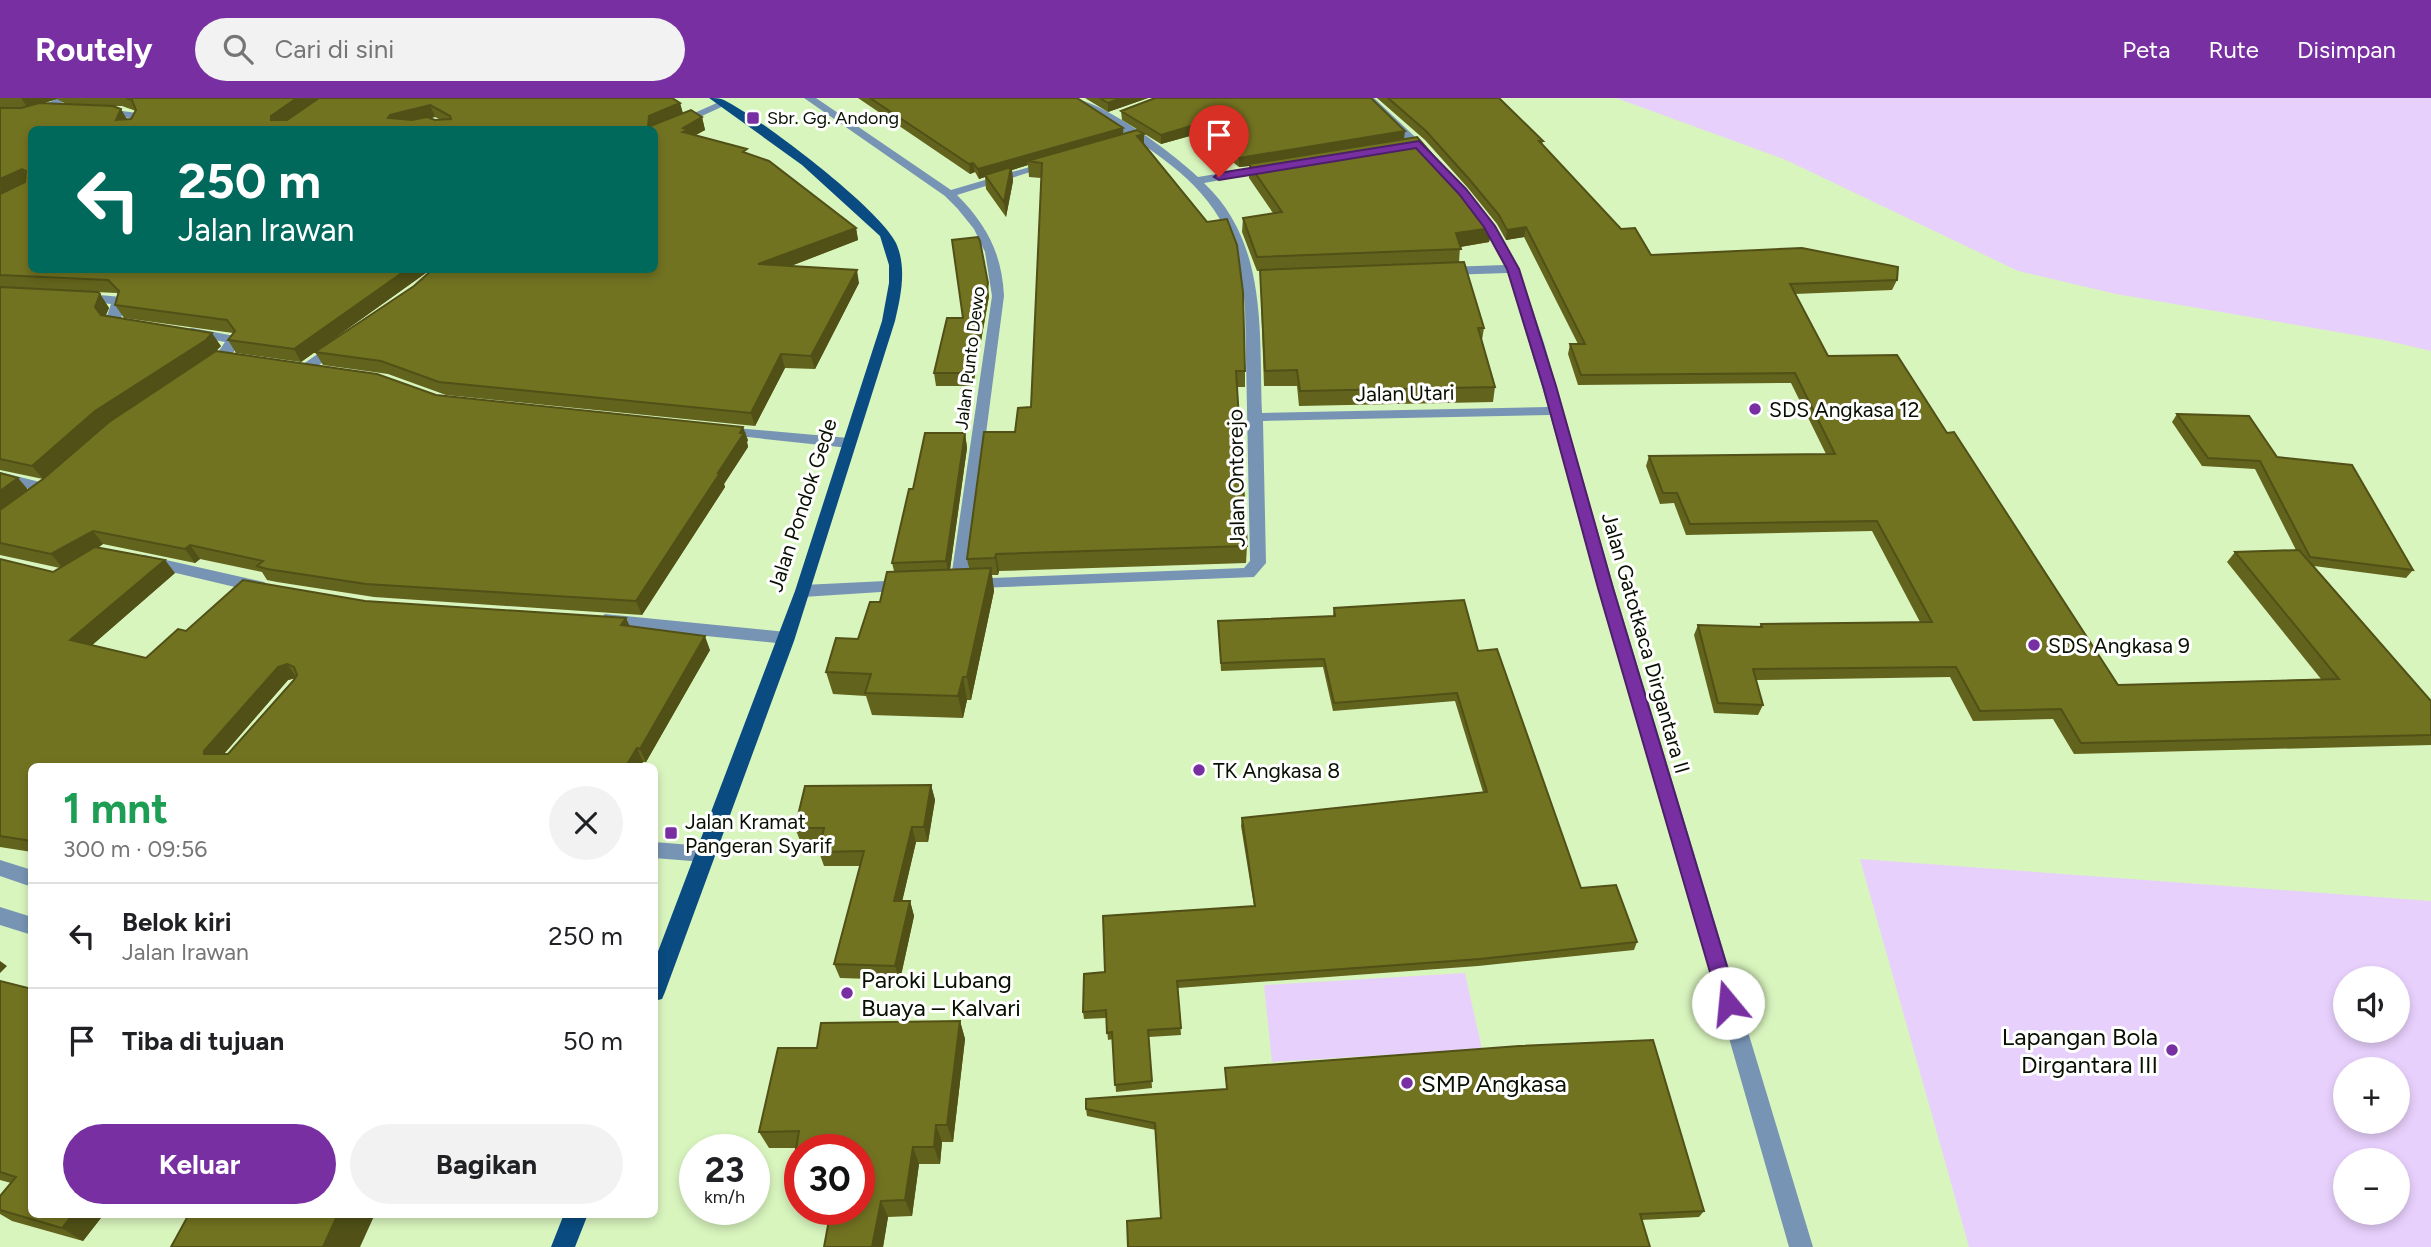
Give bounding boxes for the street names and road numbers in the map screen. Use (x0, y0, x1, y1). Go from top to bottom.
street label: Jalan Punto Dewo (950, 285, 990, 431)
street label: Jalan Utari (1355, 380, 1455, 406)
street label: Jalan Ontorejo (1222, 409, 1250, 547)
street label: Jalan Pondok Gede (762, 415, 842, 595)
street label: Jalan Gatotkaca Dirgantara II (1597, 510, 1695, 776)

